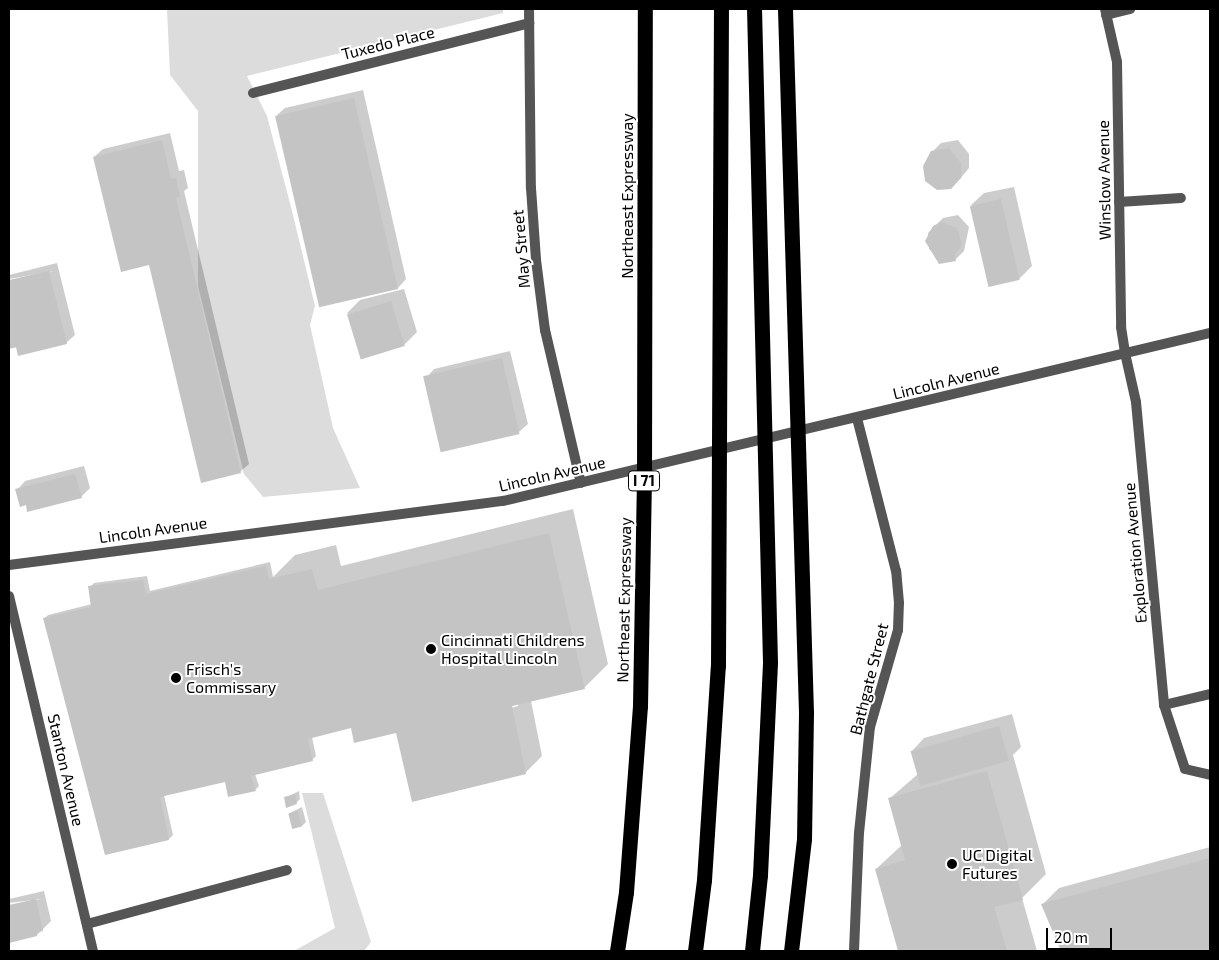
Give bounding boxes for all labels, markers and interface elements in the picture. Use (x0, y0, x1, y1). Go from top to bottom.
street label: Tuxedo Place (340, 22, 436, 64)
street label: Northeast Expressway (617, 113, 637, 279)
street label: Winslow Avenue (1093, 119, 1115, 241)
street label: May Street (508, 209, 534, 289)
street label: Lincoln Avenue (891, 358, 1001, 404)
street label: Lincoln Avenue (496, 452, 608, 496)
road number: I 71 (628, 468, 660, 494)
street label: Exploration Avenue (1119, 482, 1151, 624)
street label: Lincoln Avenue (97, 513, 209, 547)
street label: Northeast Expressway (613, 517, 635, 683)
street label: Bathgate Street (846, 621, 892, 737)
place label: Cincinnati Childrens Hospital Lincoln (441, 630, 585, 668)
marker: Cincinnati Childrens Hospital Lincoln (425, 643, 437, 655)
place label: Frisch's Commissary (186, 659, 276, 697)
marker: Frisch's Commissary (170, 672, 182, 684)
street label: Stanton Avenue (44, 712, 88, 828)
place label: UC Digital Futures (962, 845, 1032, 883)
marker: UC Digital Futures (946, 858, 958, 870)
scale bar (1049, 918, 1115, 950)
text: 20 m (1054, 928, 1088, 946)

